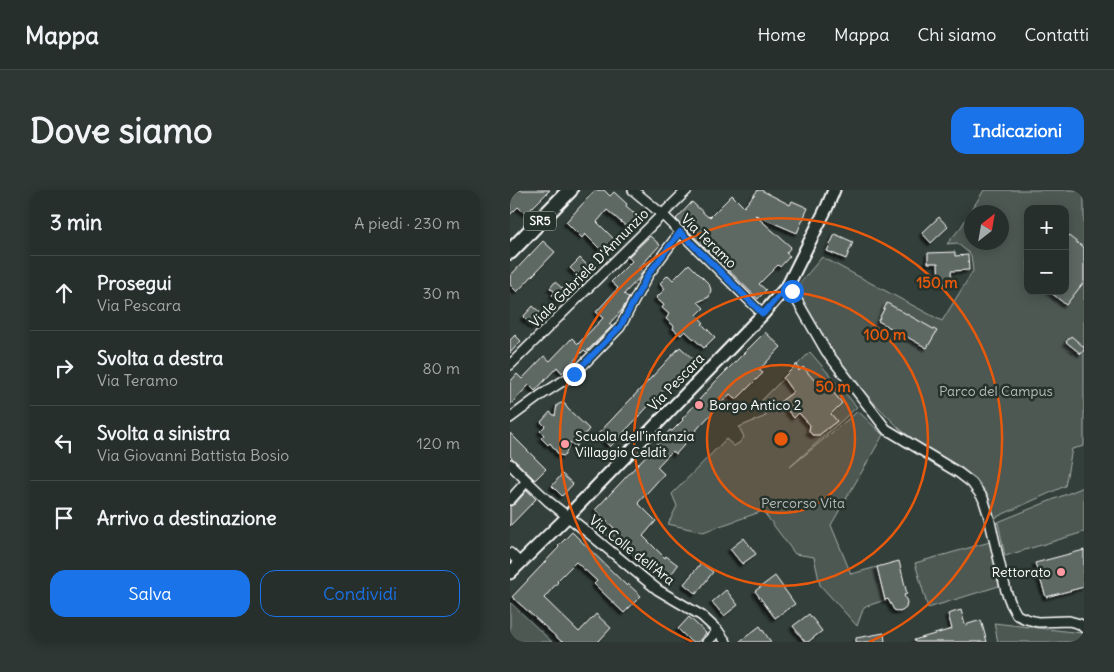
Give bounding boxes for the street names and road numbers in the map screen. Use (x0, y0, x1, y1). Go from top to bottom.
street label: Viale Gabriele D'Annunzio (526, 205, 652, 331)
street label: Via Teramo (677, 210, 741, 272)
road number: SR5 (524, 212, 556, 230)
street label: Via Pescara (644, 349, 708, 415)
street label: Via Colle dell'Ara (585, 511, 679, 589)

